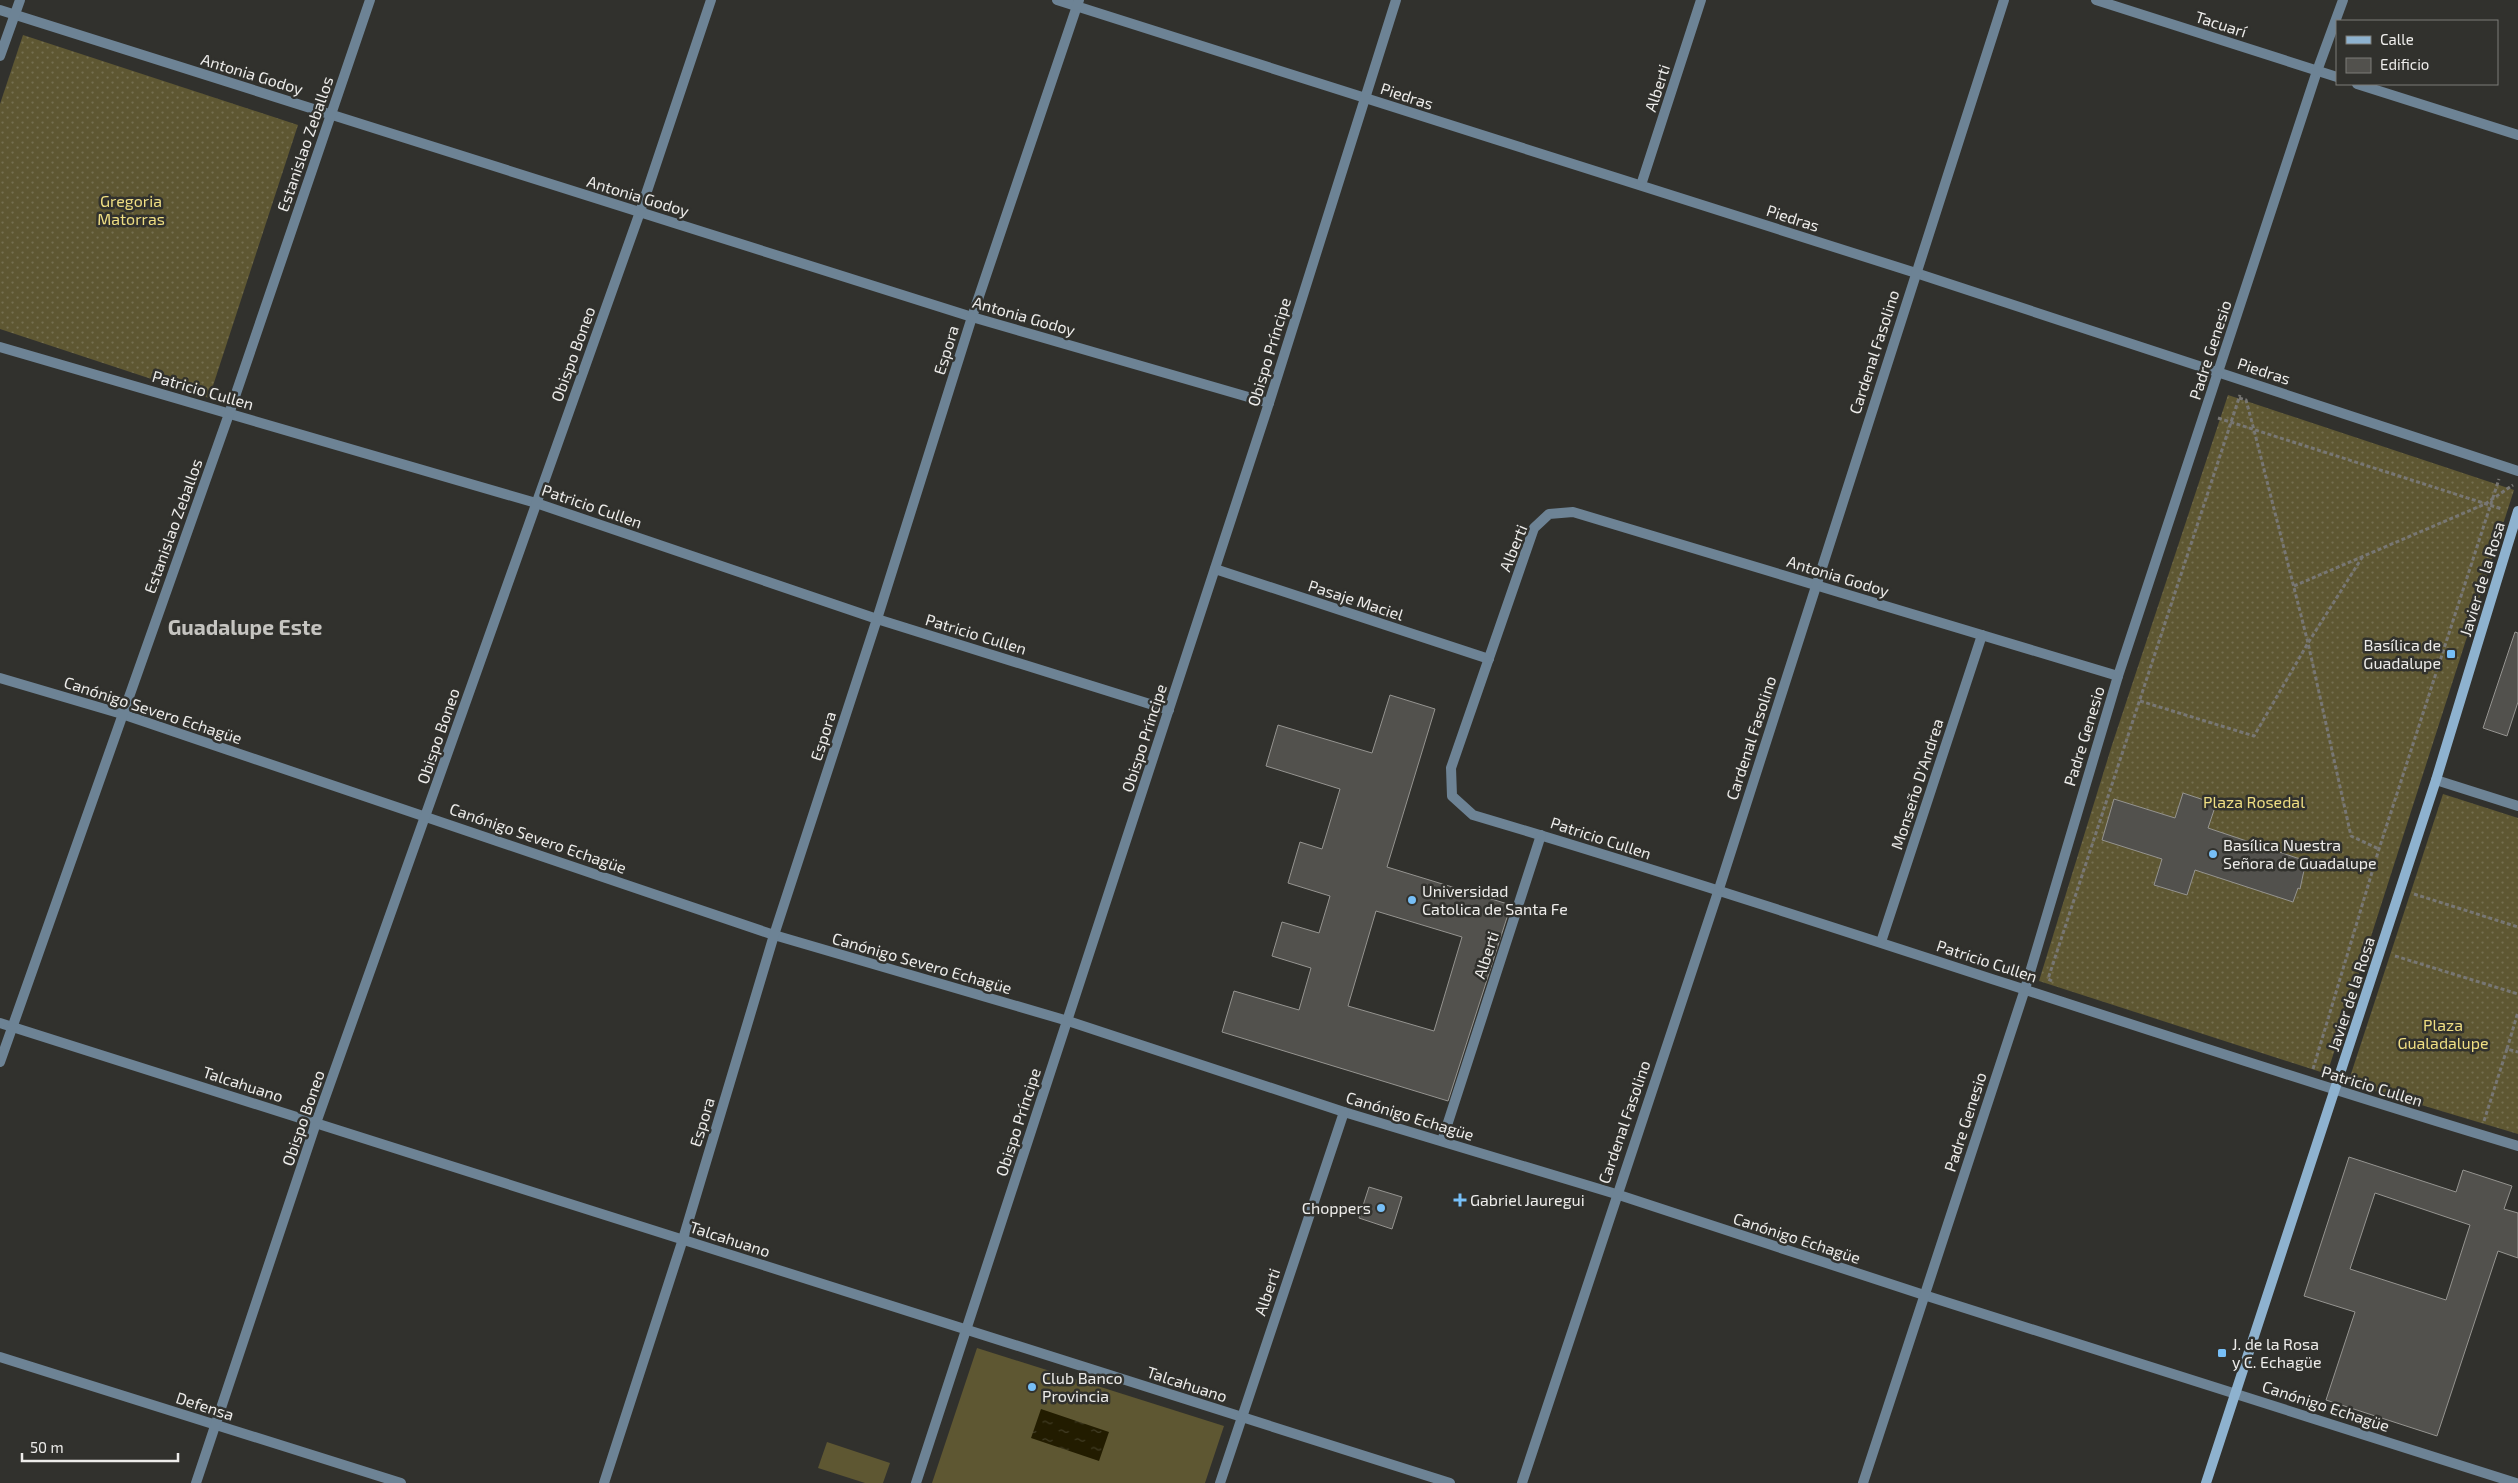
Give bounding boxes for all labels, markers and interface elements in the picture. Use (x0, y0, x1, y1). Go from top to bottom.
street label: Tacuarí (2193, 6, 2250, 41)
legend (2336, 20, 2498, 85)
text: Calle (2380, 30, 2414, 48)
street label: Antonia Godoy (199, 49, 306, 98)
text: Edificio (2380, 55, 2429, 73)
street label: Alberti (1640, 62, 1673, 114)
street label: Estanislao Zeballos (272, 74, 337, 214)
street label: Piedras (1378, 78, 1436, 113)
street label: Antonia Godoy (585, 171, 692, 220)
park label: Gregoria Matorras (97, 191, 165, 228)
street label: Piedras (1764, 200, 1822, 235)
street label: Cardenal Fasolino (1845, 287, 1903, 416)
street label: Antonia Godoy (971, 292, 1078, 339)
street label: Obispo Príncipe (1243, 295, 1294, 408)
street label: Padre Genesio (2185, 298, 2235, 402)
street label: Obispo Boneo (547, 304, 599, 404)
street label: Espora (929, 323, 962, 377)
street label: Piedras (2235, 353, 2293, 388)
street label: Patricio Cullen (150, 366, 256, 413)
street label: Estanislao Zeballos (139, 456, 206, 596)
street label: Patricio Cullen (540, 479, 645, 532)
street label: Javier de la Rosa (2455, 519, 2508, 639)
street label: Alberti (1495, 522, 1531, 574)
street label: Antonia Godoy (1785, 551, 1892, 600)
street label: Pasaje Maciel (1306, 575, 1406, 625)
street label: Patricio Cullen (923, 609, 1029, 658)
district label: Guadalupe Este (168, 614, 322, 639)
place label: Basílica de Guadalupe (2363, 635, 2441, 672)
marker: Basílica de Guadalupe (2445, 648, 2457, 660)
street label: Canónigo Severo Echagüe (62, 672, 245, 747)
street label: Cardenal Fasolino (1722, 673, 1780, 802)
street label: Obispo Príncipe (1117, 681, 1170, 794)
street label: Padre Genesio (2059, 684, 2108, 788)
street label: Obispo Boneo (412, 686, 463, 786)
street label: Espora (806, 709, 839, 763)
street label: Monseño D'Andrea (1886, 716, 1947, 852)
park label: Plaza Rosedal (2203, 792, 2305, 811)
street label: Canónigo Severo Echagüe (447, 798, 629, 877)
street label: Patricio Cullen (1548, 812, 1654, 863)
place label: Basílica Nuestra Señora de Guadalupe (2223, 835, 2377, 872)
marker: Basílica Nuestra Señora de Guadalupe (2207, 848, 2219, 860)
place label: Universidad Catolica de Santa Fe (1422, 881, 1568, 918)
marker: Universidad Catolica de Santa Fe (1406, 894, 1418, 906)
street label: Canónigo Severo Echagüe (830, 928, 1014, 997)
street label: Alberti (1469, 929, 1502, 981)
street label: Javier de la Rosa (2323, 934, 2378, 1053)
street label: Patricio Cullen (1934, 935, 2040, 986)
park label: Plaza Gualadalupe (2397, 1015, 2489, 1052)
street label: Cardenal Fasolino (1593, 1058, 1654, 1186)
street label: Patricio Cullen (2319, 1061, 2425, 1110)
street label: Talcahuano (200, 1062, 286, 1105)
street label: Obispo Príncipe (991, 1065, 1044, 1178)
street label: Obispo Boneo (277, 1068, 328, 1168)
street label: Padre Genesio (1940, 1070, 1990, 1174)
street label: Canónigo Echagüe (1344, 1087, 1476, 1144)
street label: Espora (685, 1095, 718, 1149)
place label: Gabriel Jauregui (1470, 1190, 1585, 1209)
marker: Gabriel Jauregui (1454, 1194, 1466, 1206)
place label: Choppers (1302, 1198, 1371, 1217)
marker: Choppers (1375, 1202, 1387, 1214)
street label: Canónigo Echagüe (1731, 1208, 1863, 1267)
street label: Talcahuano (687, 1217, 773, 1260)
street label: Alberti (1250, 1266, 1283, 1318)
place label: J. de la Rosa y C. Echagüe (2232, 1334, 2322, 1371)
marker: J. de la Rosa y C. Echagüe (2216, 1347, 2228, 1359)
street label: Talcahuano (1144, 1362, 1230, 1405)
place label: Club Banco Provincia (1042, 1368, 1122, 1405)
street label: Canónigo Echagüe (2260, 1376, 2392, 1435)
marker: Club Banco Provincia (1026, 1381, 1038, 1393)
street label: Defensa (174, 1387, 237, 1424)
scale bar (22, 1430, 179, 1462)
text: 50 m (30, 1438, 64, 1456)

